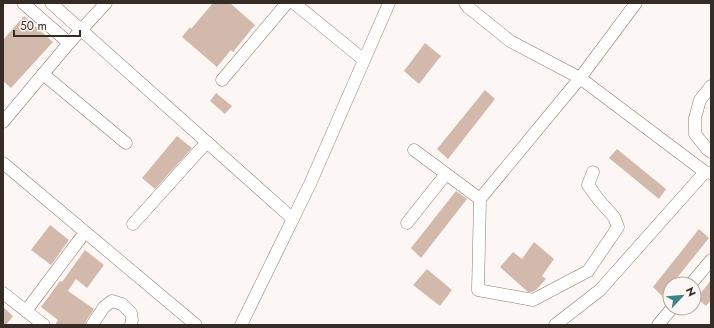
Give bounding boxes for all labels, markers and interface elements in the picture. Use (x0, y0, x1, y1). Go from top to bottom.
scale bar (14, 12, 80, 38)
text: 50 m (20, 17, 47, 35)
north arrow (662, 276, 702, 316)
text: N (682, 284, 700, 299)

